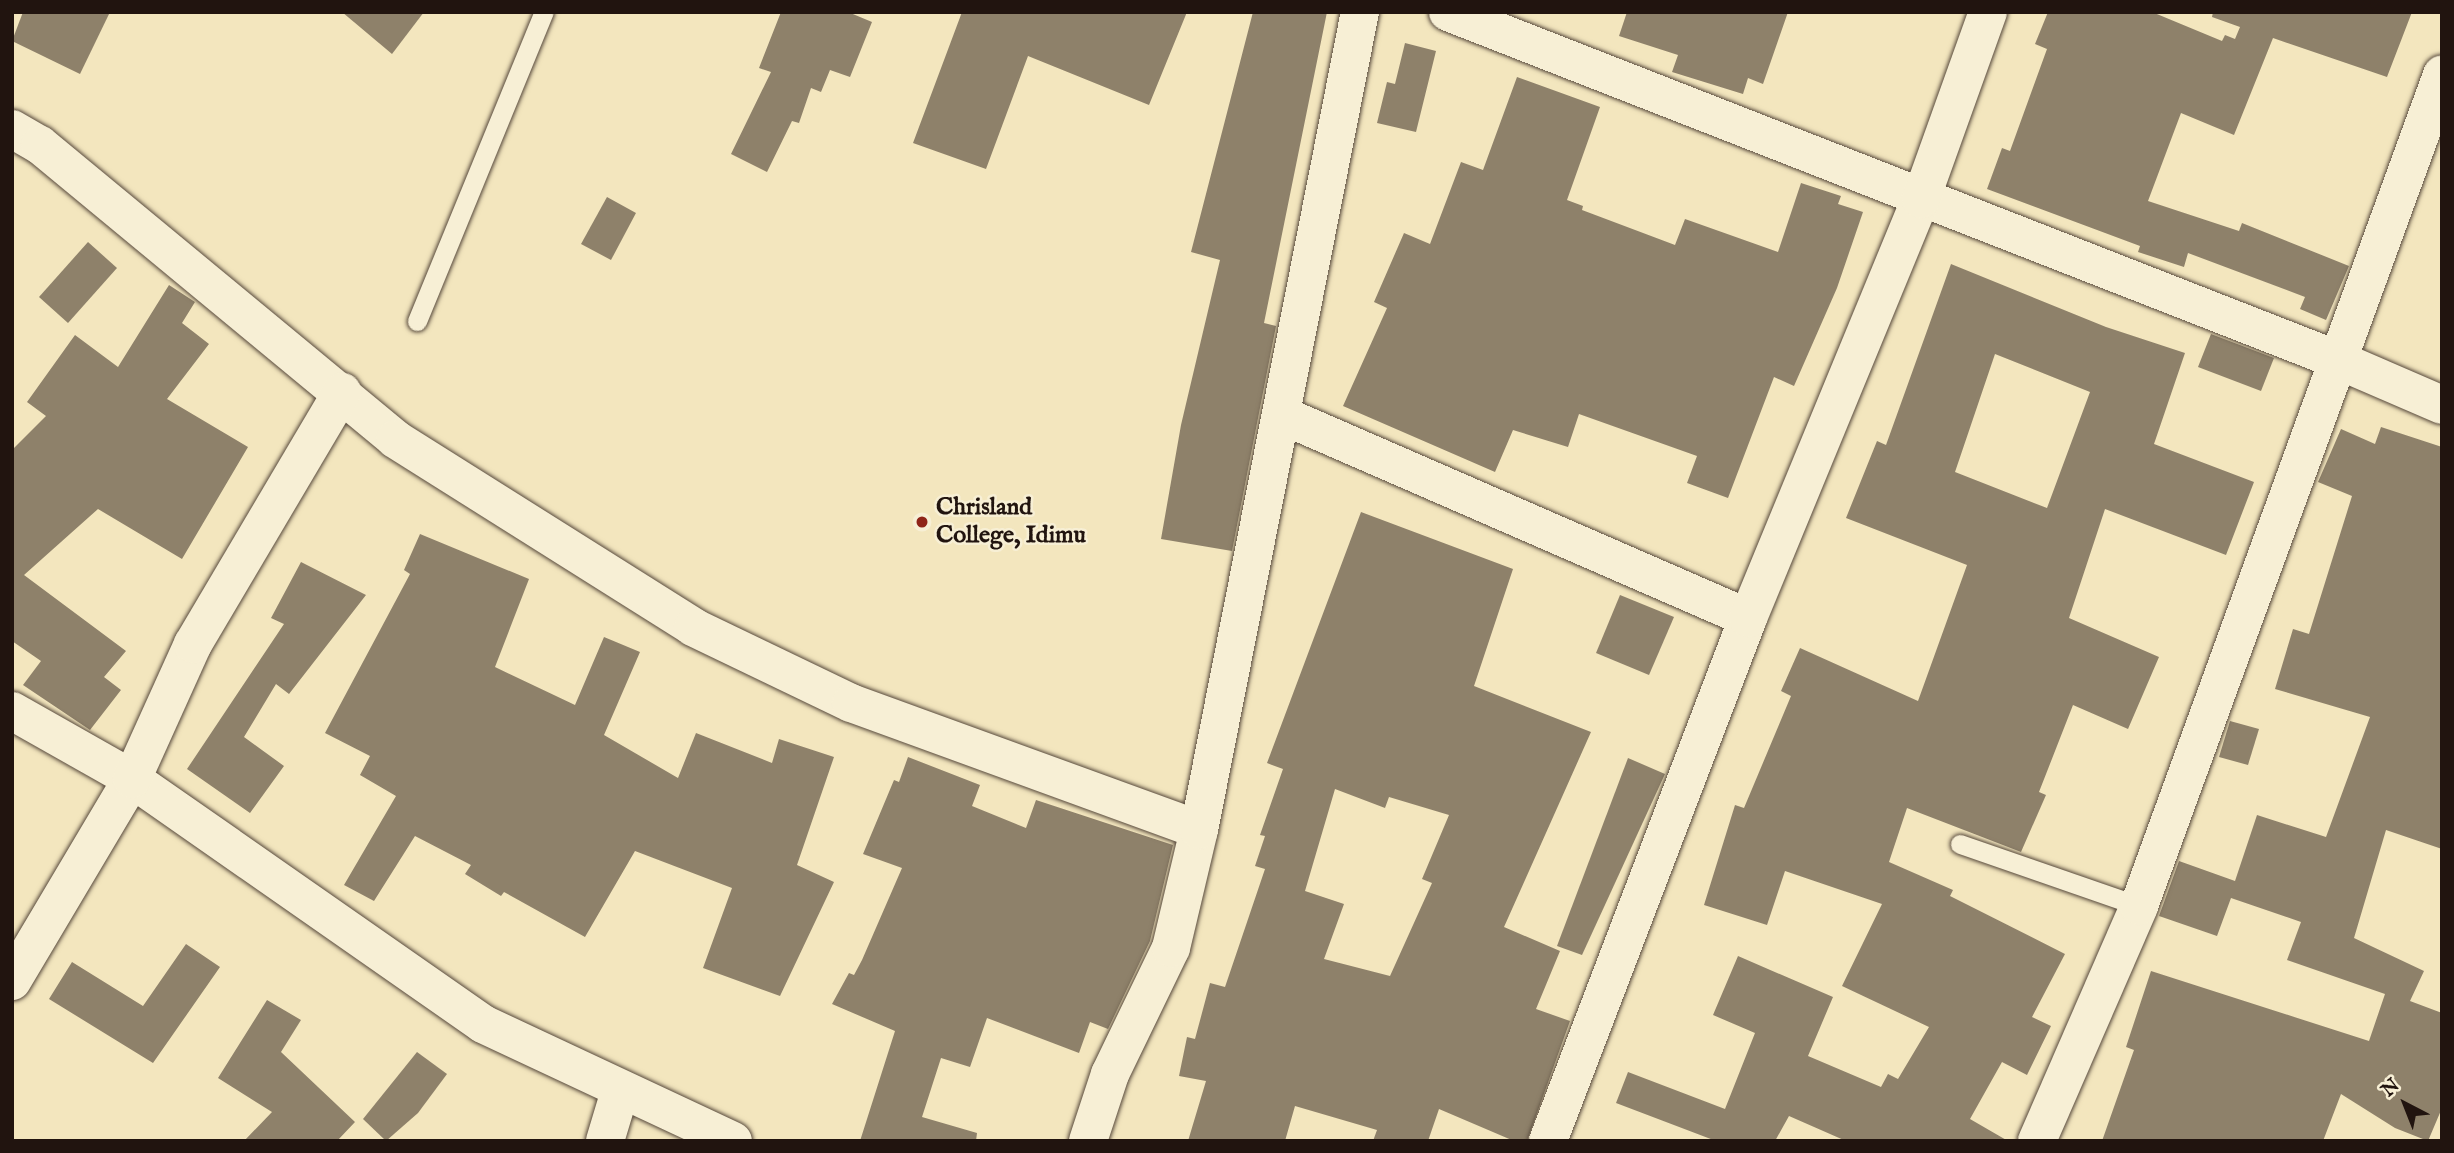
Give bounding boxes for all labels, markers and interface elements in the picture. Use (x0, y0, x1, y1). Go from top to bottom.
place label: Chrisland College, Idimu (936, 494, 1086, 550)
marker: Chrisland College, Idimu (914, 514, 930, 530)
north arrow (2370, 1069, 2440, 1139)
text: N (2377, 1074, 2405, 1103)

